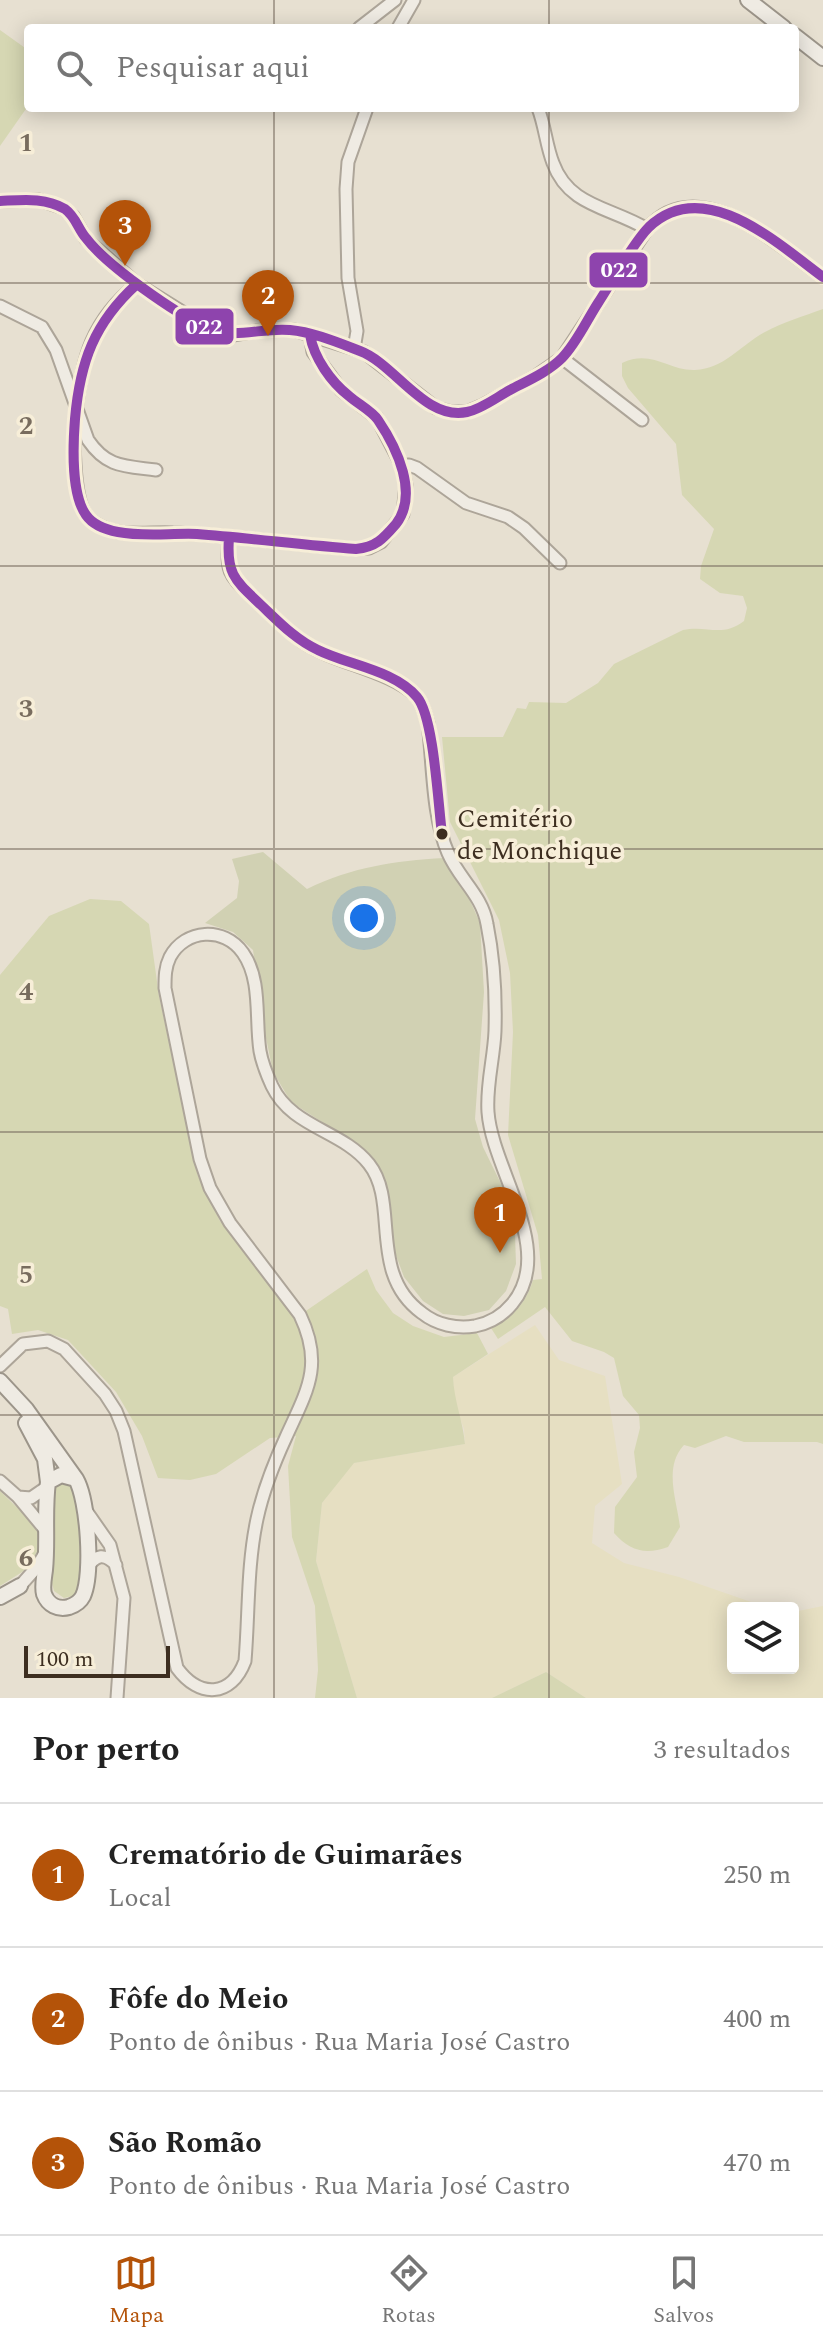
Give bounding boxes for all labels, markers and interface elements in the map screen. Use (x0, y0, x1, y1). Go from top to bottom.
search box (24, 24, 799, 112)
text: Pesquisar aqui (116, 45, 310, 91)
icon: search (52, 46, 96, 90)
text: 1 (19, 123, 33, 163)
pin: 3 (99, 200, 151, 266)
line badge: 022 (588, 251, 649, 289)
text: 022 (600, 254, 638, 287)
pin: 2 (242, 270, 294, 336)
line badge: 022 (174, 307, 235, 346)
text: 022 (185, 311, 223, 344)
text: 2 (19, 406, 33, 446)
text: 3 (19, 689, 33, 729)
place label: Cemitério de Monchique (457, 799, 622, 871)
marker: Cemitério de Monchique (434, 826, 450, 842)
your location (344, 898, 384, 938)
text: 4 (19, 972, 34, 1012)
pin: 1 (474, 1187, 526, 1253)
text: 5 (19, 1255, 33, 1295)
text: 6 (19, 1538, 33, 1578)
map controls (727, 1602, 799, 1674)
button: layers (727, 1602, 799, 1674)
scale bar (24, 1642, 170, 1678)
text: 100 m (36, 1643, 93, 1676)
text: Por perto (32, 1724, 180, 1776)
text: 3 resultados (653, 1730, 791, 1770)
text: Crematório de Guimarães (108, 1832, 463, 1878)
text: 1 (51, 1855, 65, 1895)
text: 250 m (723, 1855, 791, 1895)
text: Local (108, 1878, 171, 1918)
text: Fôfe do Meio (108, 1976, 288, 2022)
text: 2 (51, 1999, 65, 2039)
text: 400 m (723, 1999, 791, 2039)
text: Ponto de ônibus · Rua Maria José Castro (108, 2022, 570, 2062)
text: São Romão (108, 2120, 262, 2166)
text: 3 (51, 2143, 65, 2183)
text: 470 m (723, 2143, 791, 2183)
text: Ponto de ônibus · Rua Maria José Castro (108, 2166, 570, 2206)
tab: Mapa (109, 2251, 164, 2332)
tab: Rotas (381, 2251, 436, 2332)
tab: Salvos (653, 2251, 714, 2332)

